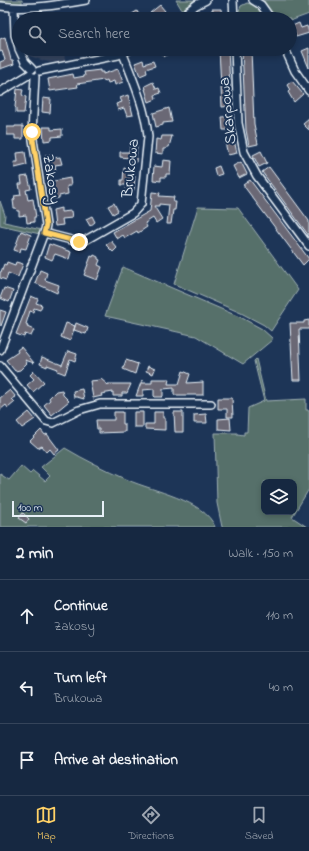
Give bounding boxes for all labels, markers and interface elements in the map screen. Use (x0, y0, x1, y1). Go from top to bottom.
search box (12, 12, 297, 56)
icon: search (26, 23, 48, 45)
text: Search here (58, 23, 130, 45)
street label: Skarpowa (213, 76, 243, 145)
route start (23, 123, 41, 141)
street label: Brukowa (116, 137, 146, 200)
street label: Zakosy (35, 153, 67, 206)
route end (70, 233, 88, 251)
map controls (261, 479, 297, 515)
button: layers (261, 479, 297, 515)
scale bar (12, 499, 104, 518)
text: 100 m (18, 500, 42, 516)
text: 2 min (16, 541, 53, 566)
text: Walk · 150 m (228, 544, 293, 563)
text: Continue (54, 595, 108, 617)
icon: ahead (16, 605, 38, 627)
text: 110 m (266, 606, 293, 625)
text: Zakosy (54, 617, 95, 636)
text: Turn left (54, 667, 107, 689)
icon: left (16, 677, 38, 699)
text: 40 m (269, 678, 293, 697)
text: Brukowa (54, 689, 102, 708)
icon: arrive (16, 749, 38, 771)
text: Arrive at destination (54, 749, 178, 771)
tab: Map (35, 804, 57, 844)
tab: Directions (128, 804, 174, 844)
tab: Saved (245, 804, 274, 844)

